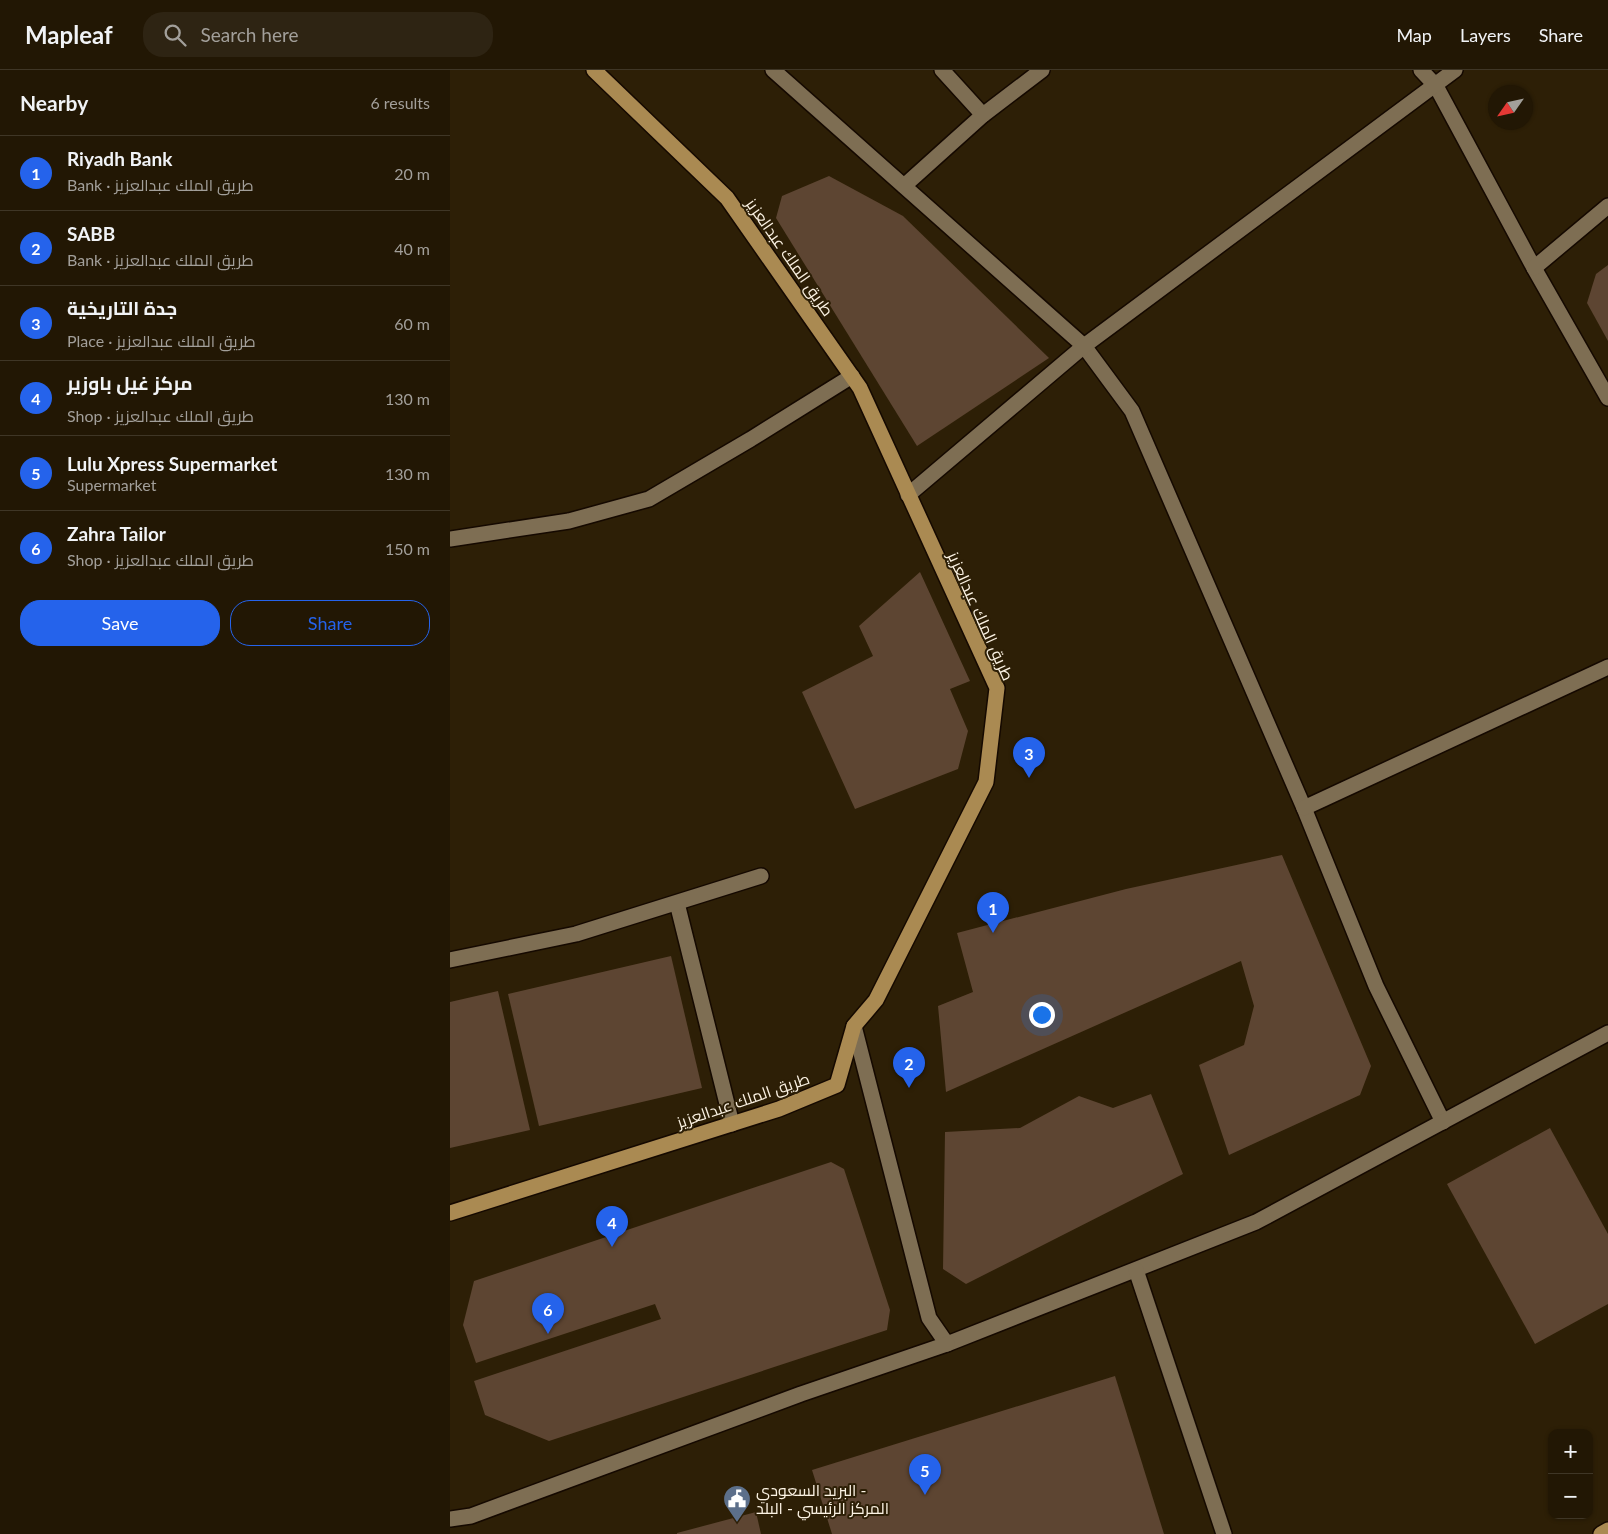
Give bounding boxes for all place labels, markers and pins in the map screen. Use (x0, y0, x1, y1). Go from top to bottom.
pin: 3 (1013, 737, 1045, 778)
pin: 1 (977, 892, 1009, 933)
pin: 2 (893, 1047, 925, 1088)
pin: 4 (596, 1206, 628, 1247)
pin: 6 (532, 1293, 564, 1334)
pin: 5 (909, 1454, 941, 1495)
place label: البريد السعودي - المركز الرئيسي - البلد (756, 1480, 889, 1521)
public building icon: البريد السعودي - المركز الرئيسي - البلد (722, 1484, 752, 1523)

